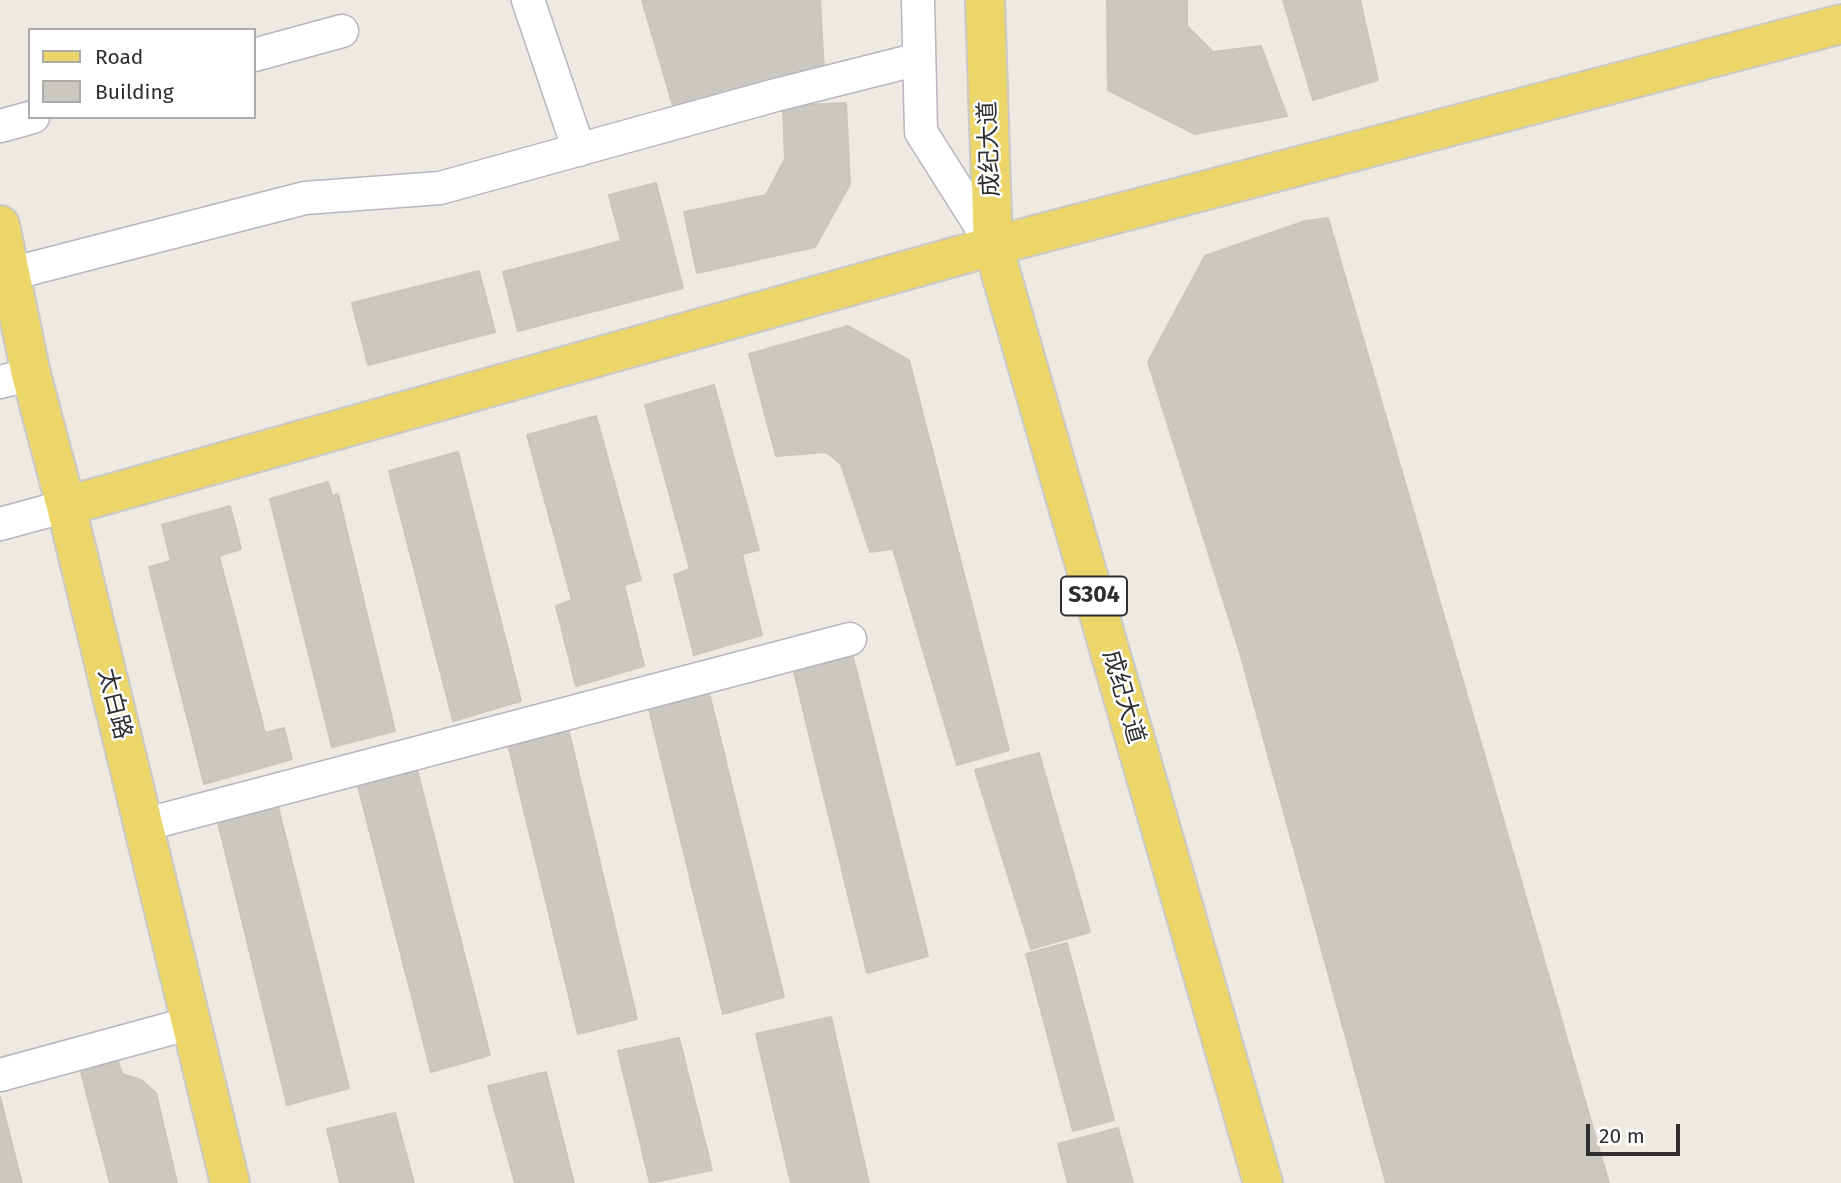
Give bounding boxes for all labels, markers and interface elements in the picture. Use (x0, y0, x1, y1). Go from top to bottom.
legend (28, 28, 256, 119)
text: Road (95, 44, 143, 70)
text: Building (95, 79, 174, 105)
street label: 成纪大道 (974, 101, 1006, 197)
road number: S304 (1061, 576, 1127, 616)
street label: 成纪大道 (1096, 647, 1150, 747)
street label: 太白路 (91, 666, 137, 742)
scale bar (1589, 1110, 1684, 1154)
text: 20 m (1599, 1123, 1645, 1149)

